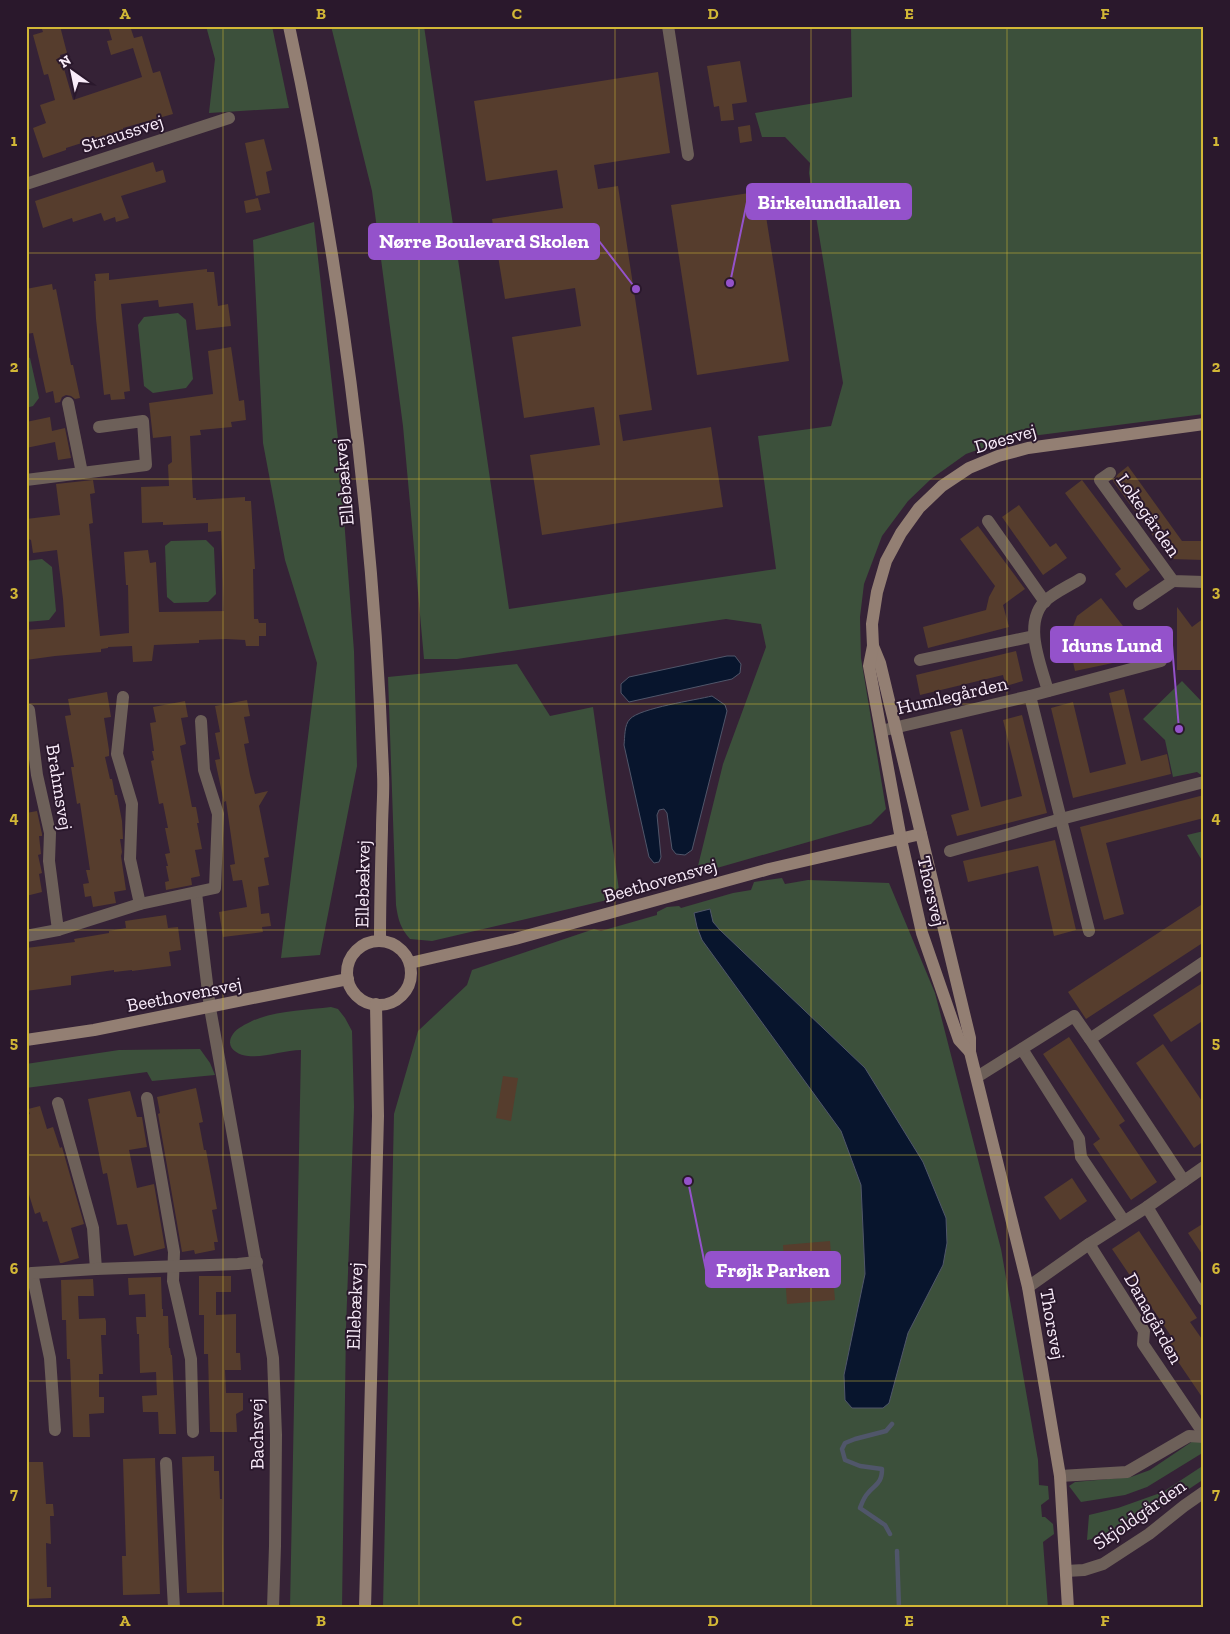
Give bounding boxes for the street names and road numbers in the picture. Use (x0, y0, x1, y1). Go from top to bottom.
street label: Straussvej (78, 109, 166, 158)
street label: Døesvej (971, 419, 1039, 458)
street label: Ellebækvej (328, 437, 359, 527)
street label: Lokegården (1112, 469, 1186, 561)
street label: Humlegården (895, 672, 1010, 719)
street label: Brahmsvej (41, 742, 78, 832)
street label: Ellebækvej (350, 840, 375, 928)
street label: Beethovensvej (601, 853, 720, 908)
street label: Thorsvej (912, 854, 951, 929)
street label: Beethovensvej (124, 972, 244, 1017)
street label: Ellebækvej (341, 1262, 368, 1350)
street label: Danagården (1119, 1269, 1188, 1368)
street label: Thorsvej (1035, 1287, 1070, 1361)
street label: Bachsvej (244, 1398, 269, 1470)
street label: Skjoldgården (1089, 1474, 1190, 1555)

